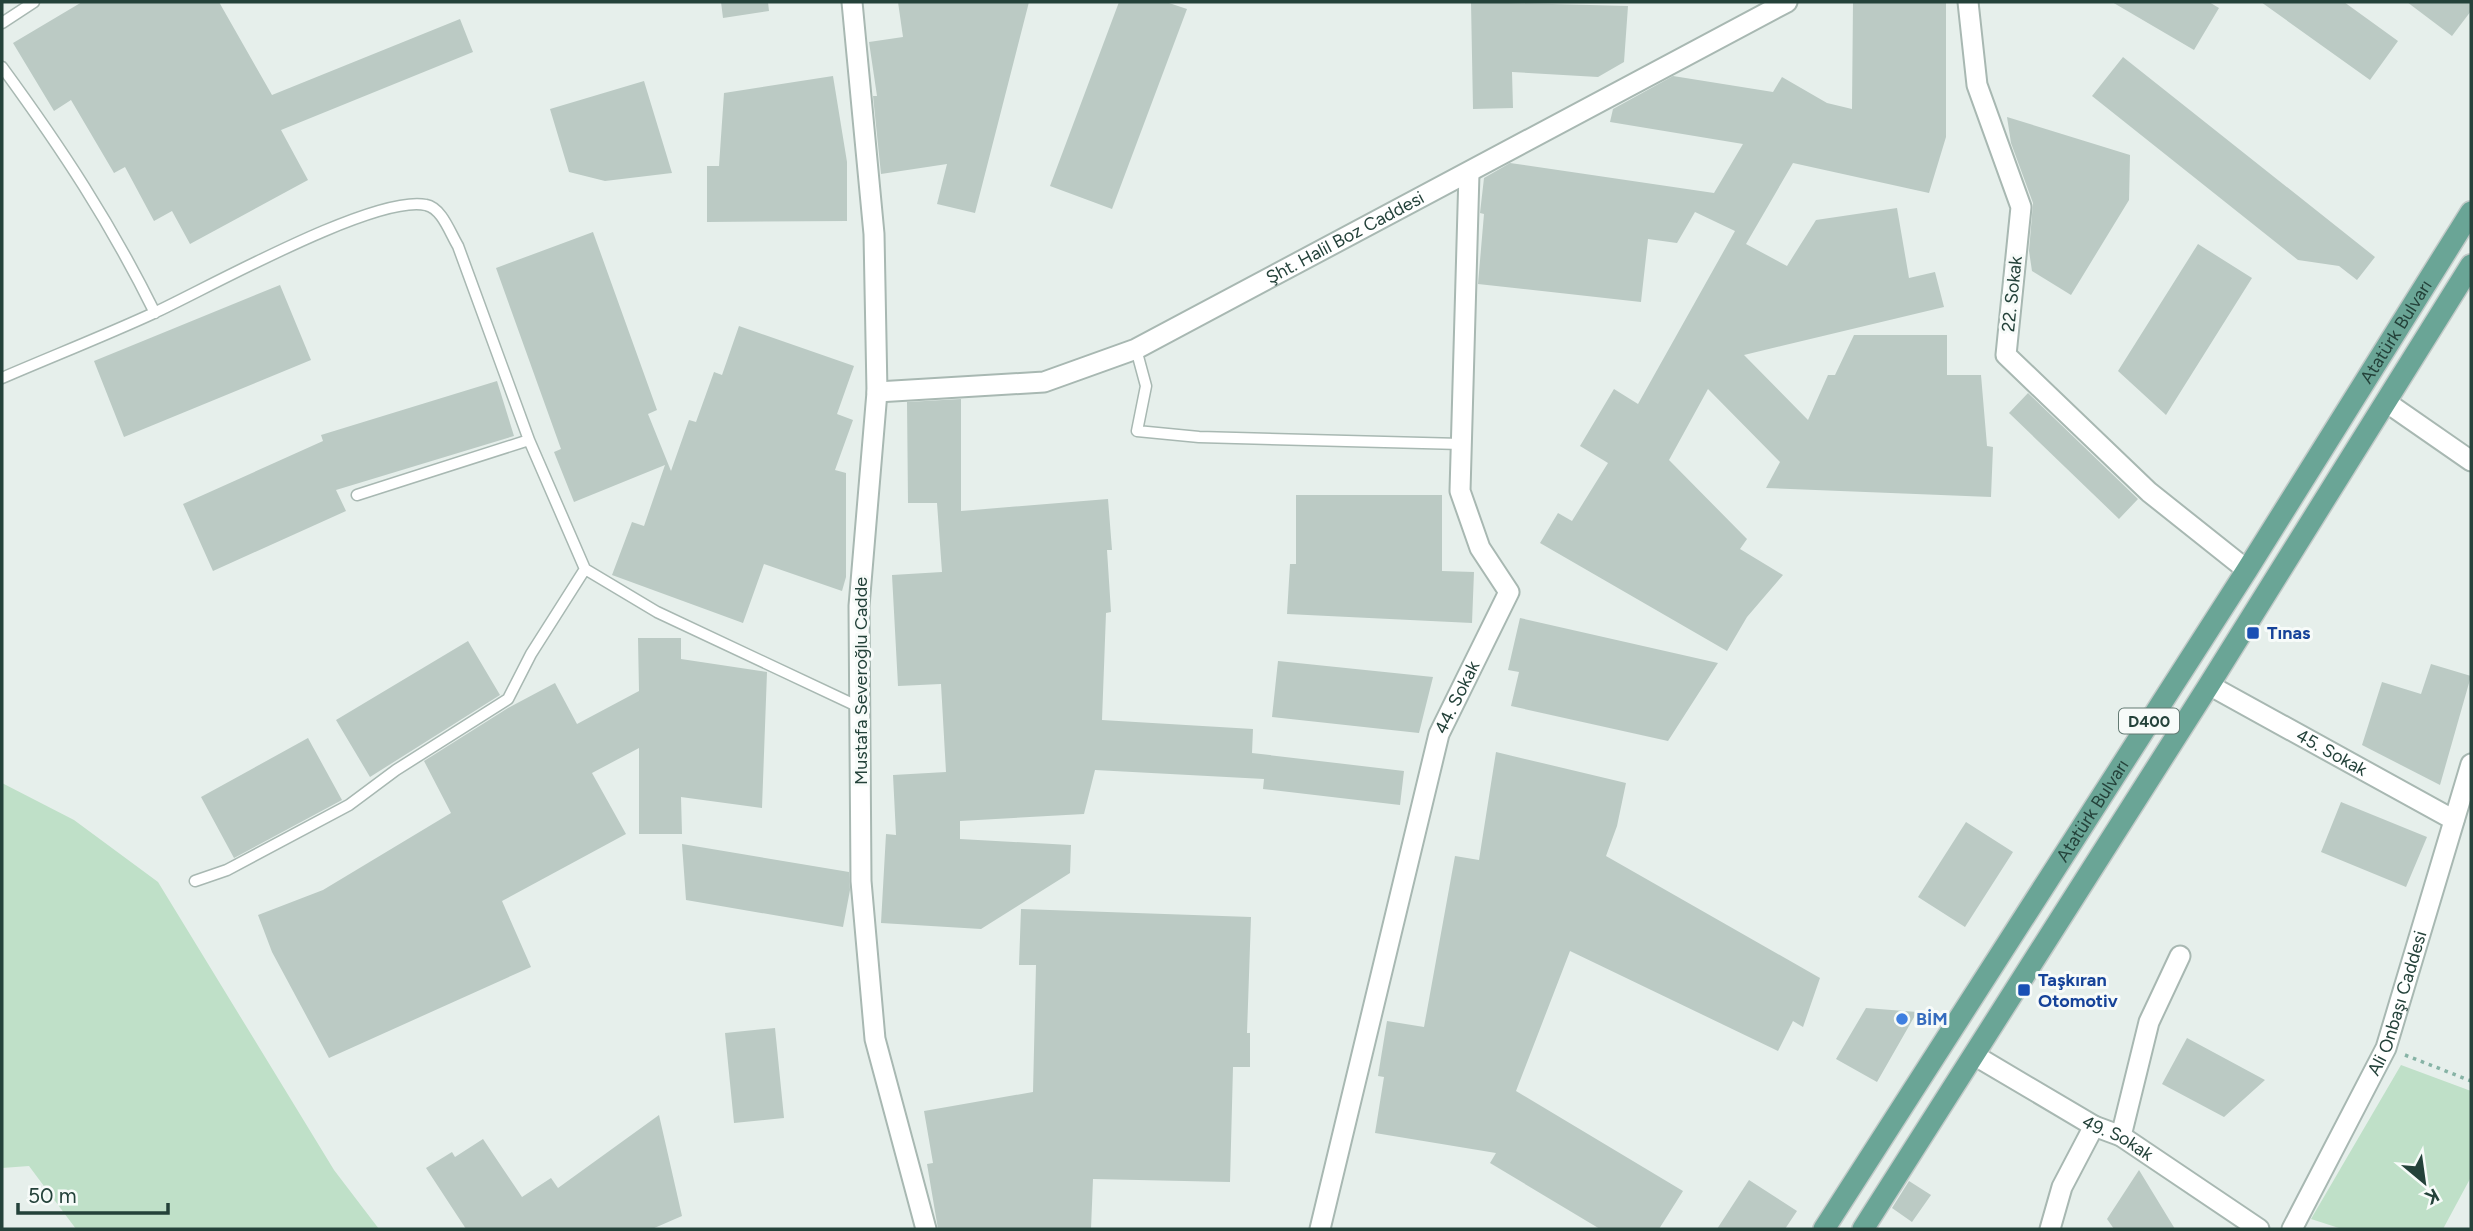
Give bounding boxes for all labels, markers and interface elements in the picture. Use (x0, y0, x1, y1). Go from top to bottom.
street label: Şht. Halil Boz Caddesi (1262, 186, 1428, 289)
street label: 22. Sokak (1997, 255, 2027, 333)
street label: Atatürk Bulvarı (2355, 276, 2437, 388)
street label: Mustafa Severoğlu Cadde (850, 577, 872, 785)
place label: Tınas (2267, 622, 2311, 644)
marker: Tınas (2245, 625, 2261, 641)
street label: 44. Sokak (1430, 657, 1484, 737)
road number: D400 (2119, 708, 2179, 734)
street label: 45. Sokak (2292, 724, 2371, 781)
street label: Atatürk Bulvarı (2051, 755, 2134, 866)
street label: Ali Onbaşı Caddesi (2363, 928, 2431, 1079)
place label: Taşkıran Otomotiv (2038, 969, 2118, 1012)
marker: Taşkıran Otomotiv (2016, 982, 2032, 998)
place label: BİM (1916, 1008, 1948, 1030)
marker: BİM (1894, 1011, 1910, 1027)
street label: 49. Sokak (2078, 1110, 2158, 1166)
north arrow (2389, 1147, 2459, 1217)
scale bar (18, 1172, 168, 1216)
text: 50 m (28, 1183, 77, 1208)
text: K (2421, 1183, 2443, 1210)

